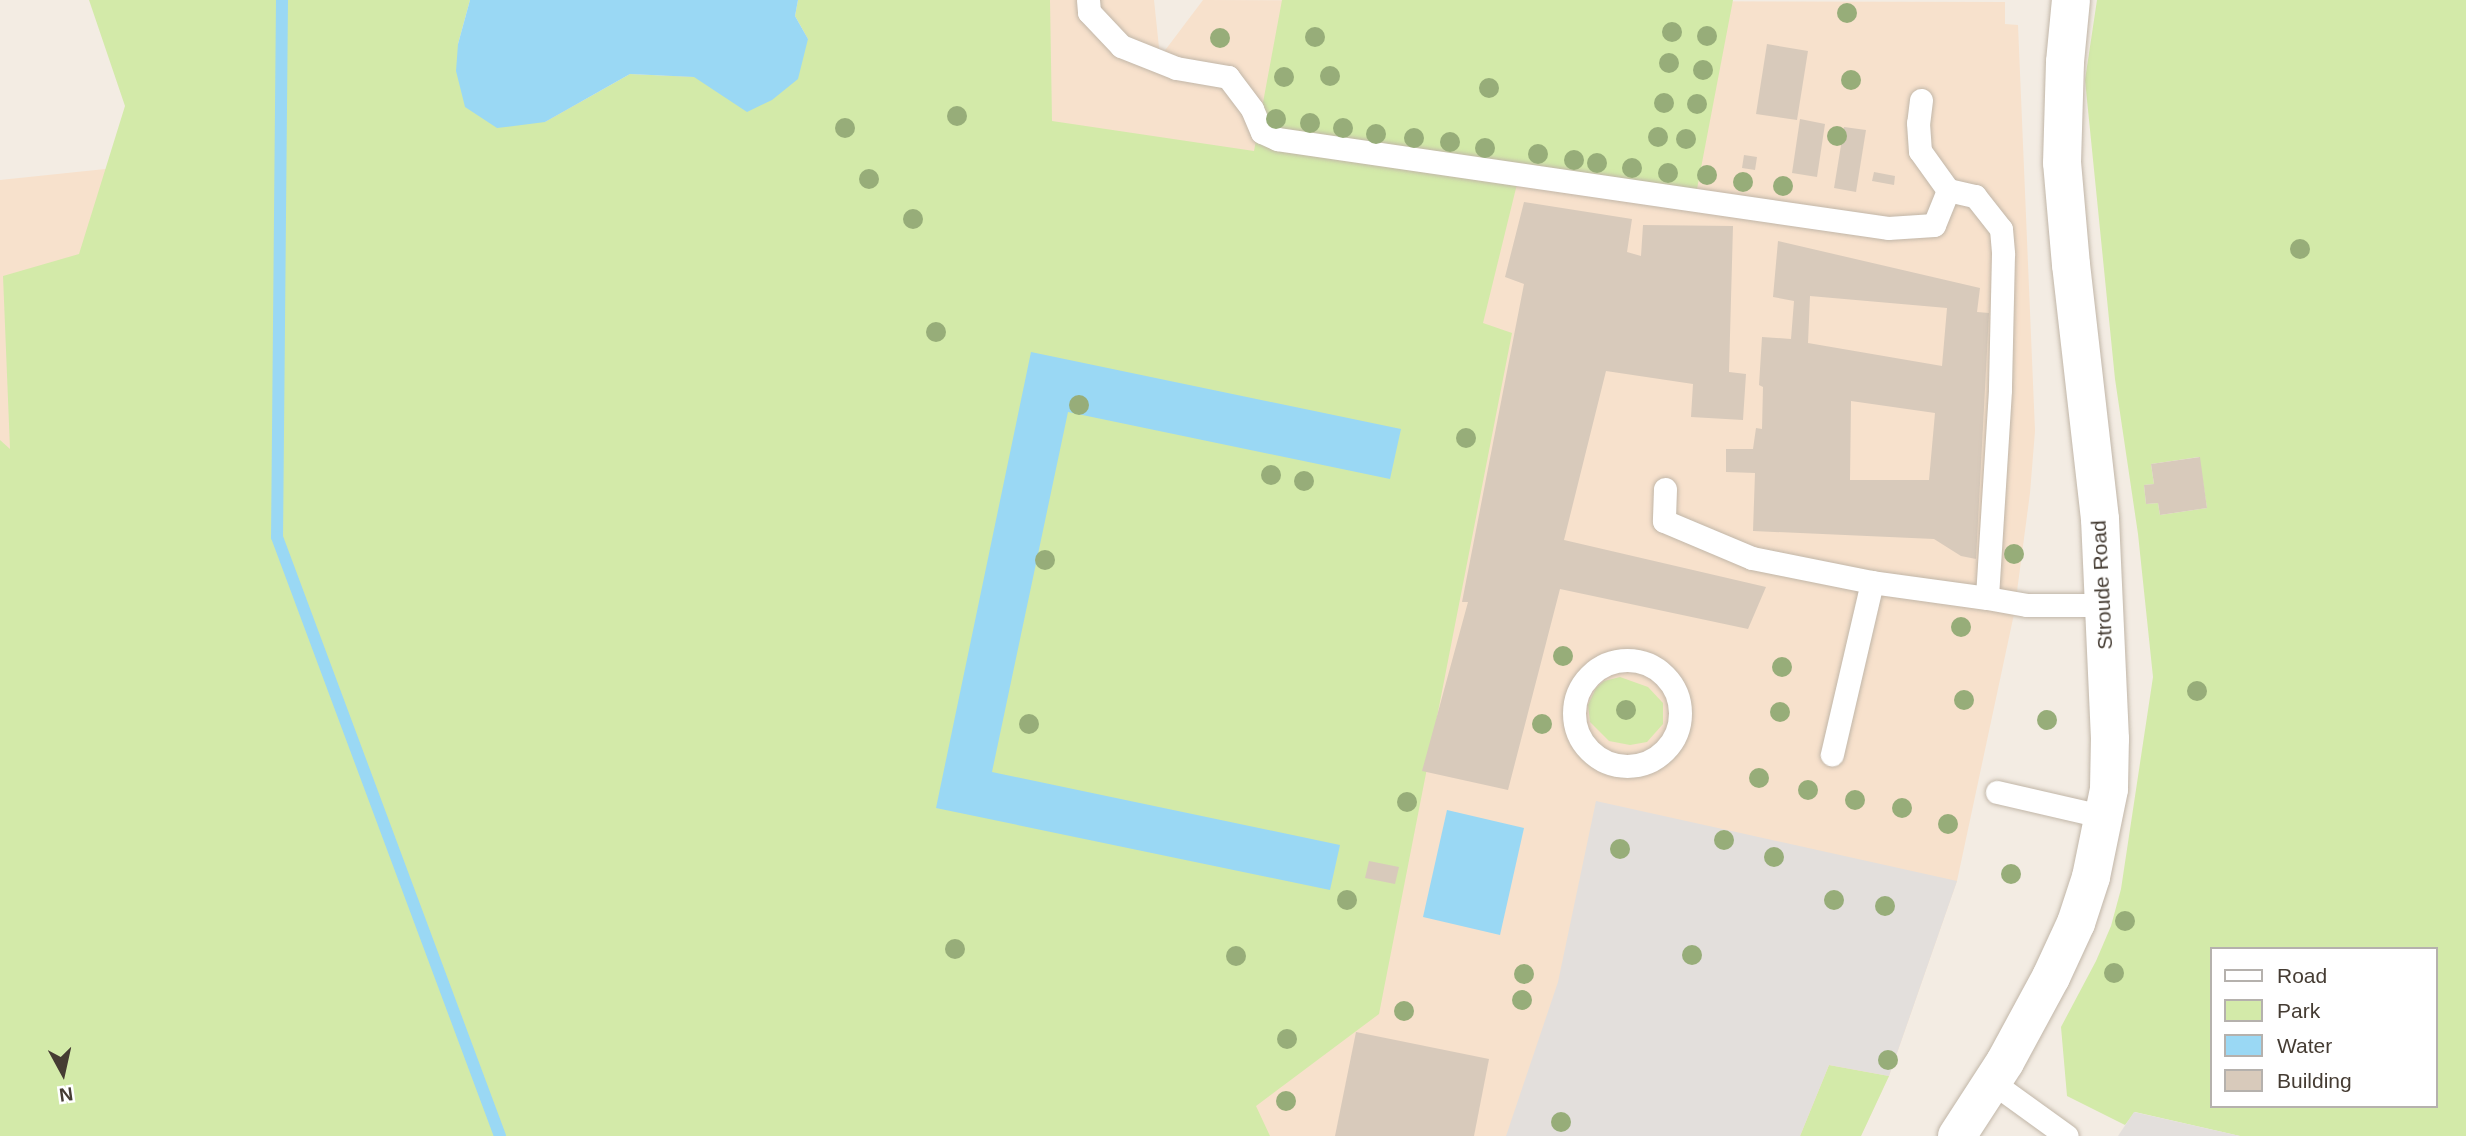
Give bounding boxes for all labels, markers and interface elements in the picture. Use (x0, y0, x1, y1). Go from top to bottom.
street label: Stroude Road (2086, 520, 2118, 650)
legend (2210, 947, 2438, 1108)
text: Road (2277, 964, 2327, 987)
text: Park (2277, 999, 2320, 1022)
text: Water (2277, 1034, 2332, 1057)
north arrow (28, 1038, 98, 1108)
text: Building (2277, 1069, 2352, 1092)
text: N (58, 1083, 74, 1106)

